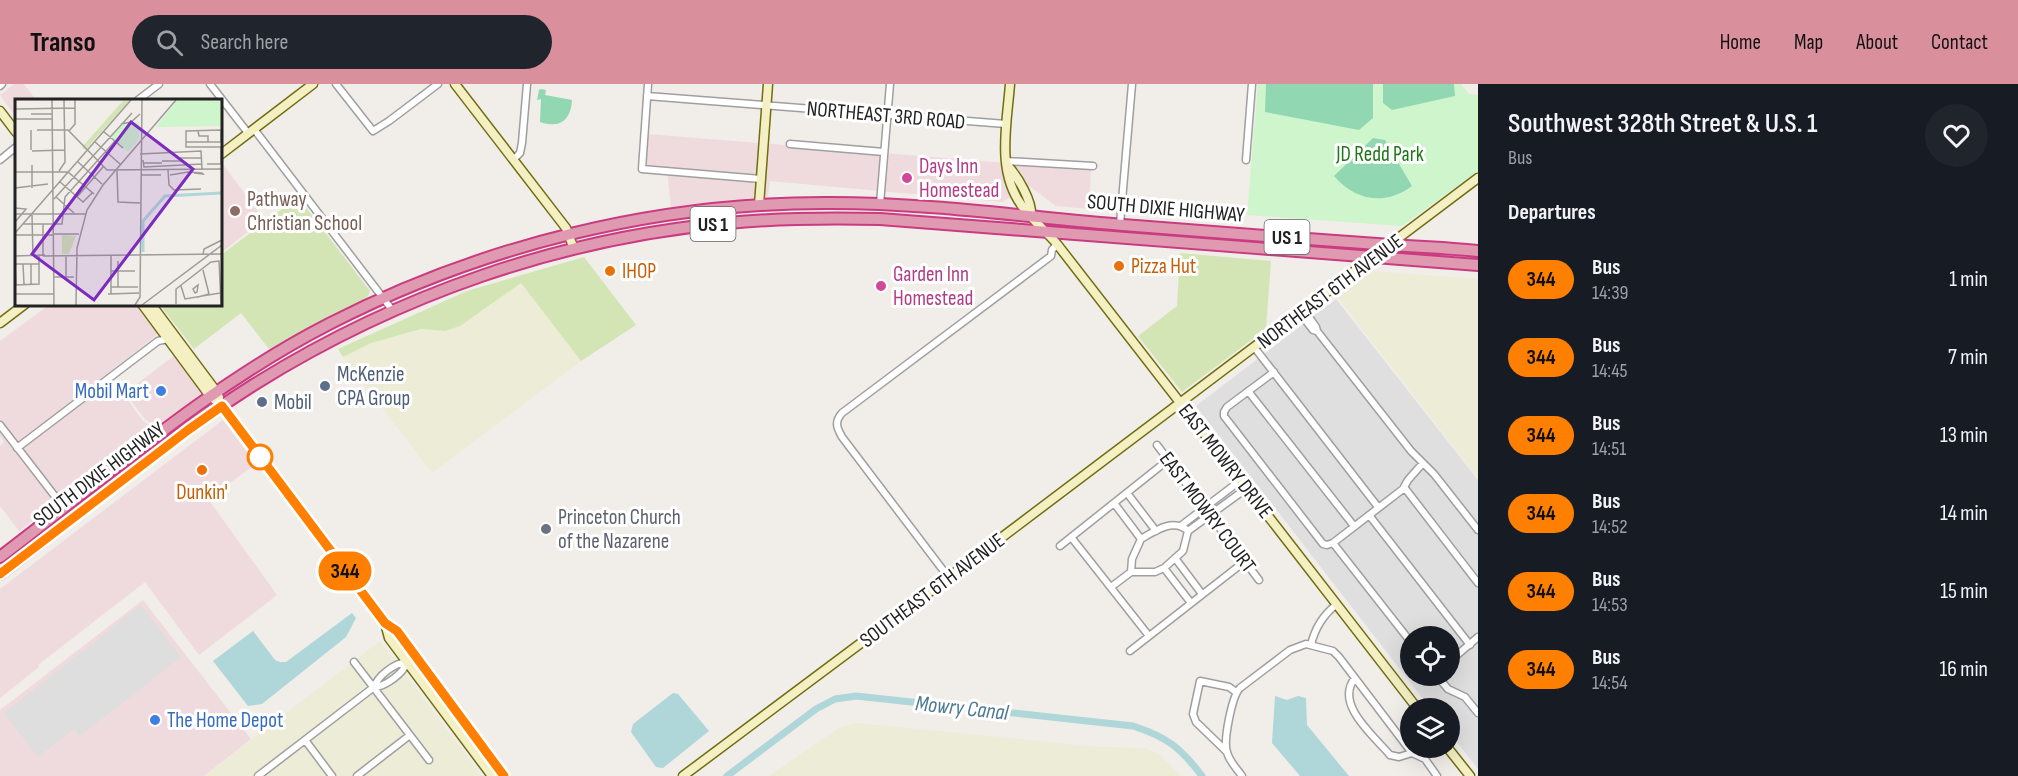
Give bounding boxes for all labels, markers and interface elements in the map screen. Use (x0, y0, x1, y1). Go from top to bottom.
search box (132, 15, 552, 69)
text: Transo (30, 26, 96, 59)
icon: search (153, 26, 186, 59)
text: Search here (201, 29, 288, 56)
text: Home (1720, 30, 1761, 55)
text: Map (1794, 30, 1823, 55)
text: About (1856, 30, 1898, 55)
text: Contact (1931, 30, 1988, 55)
street label: NORTHEAST 3RD ROAD (806, 96, 966, 135)
inset map (15, 99, 222, 306)
button: heart (1925, 104, 1988, 167)
text: Southwest 328th Street & U.S. 1 (1508, 107, 1817, 140)
park label: JD Redd Park (1335, 142, 1424, 167)
text: Bus (1508, 146, 1532, 170)
place label: Days Inn Homestead (919, 154, 999, 203)
marker: Days Inn Homestead (900, 171, 914, 185)
place label: Pathway Christian School (247, 187, 362, 236)
street label: SOUTH DIXIE HIGHWAY (1086, 189, 1246, 228)
text: Departures (1508, 199, 1596, 226)
marker: Pathway Christian School (228, 204, 242, 218)
road number: US 1 (690, 207, 736, 241)
road number: US 1 (1264, 220, 1310, 254)
street label: NORTHEAST 6TH AVENUE (1253, 229, 1408, 354)
place label: Pizza Hut (1131, 254, 1196, 279)
text: Bus (1592, 254, 1621, 281)
place label: IHOP (622, 259, 656, 284)
marker: Pizza Hut (1112, 259, 1126, 273)
place label: Garden Inn Homestead (893, 262, 973, 311)
marker: IHOP (603, 264, 617, 278)
text: 1 min (1949, 266, 1988, 293)
text: 344 (1526, 267, 1556, 292)
marker: Garden Inn Homestead (874, 279, 888, 293)
text: 14:39 (1592, 281, 1628, 305)
text: Bus (1592, 332, 1621, 359)
text: 7 min (1948, 344, 1988, 371)
text: 344 (1526, 345, 1556, 370)
text: 14:45 (1592, 359, 1628, 383)
place label: McKenzie CPA Group (337, 362, 410, 411)
place label: Mobil Mart (75, 379, 149, 404)
marker: McKenzie CPA Group (318, 379, 332, 393)
marker: Mobil Mart (154, 384, 168, 398)
place label: Mobil (274, 390, 312, 415)
marker: Mobil (255, 395, 269, 409)
street label: EAST MOWRY DRIVE (1173, 399, 1278, 524)
text: Bus (1592, 410, 1621, 437)
street label: SOUTH DIXIE HIGHWAY (29, 417, 170, 532)
text: 13 min (1940, 422, 1988, 449)
text: 344 (1526, 423, 1556, 448)
text: 14:51 (1592, 437, 1626, 461)
unlabelled marker (247, 444, 273, 470)
street label: EAST MOWRY COURT (1154, 447, 1261, 578)
marker: Dunkin' (195, 463, 209, 477)
place label: Dunkin' (176, 480, 228, 505)
text: Bus (1592, 488, 1621, 515)
text: 14 min (1940, 500, 1988, 527)
text: 344 (1526, 501, 1556, 526)
place label: Princeton Church of the Nazarene (558, 505, 681, 554)
text: 14:52 (1592, 515, 1627, 539)
marker: Princeton Church of the Nazarene (539, 522, 553, 536)
street label: SOUTHEAST 6TH AVENUE (855, 528, 1010, 653)
line badge: 344 (310, 552, 380, 590)
text: 344 (330, 559, 360, 584)
text: Bus (1592, 566, 1621, 593)
text: 15 min (1940, 578, 1988, 605)
text: 344 (1526, 579, 1556, 604)
text: 14:53 (1592, 593, 1628, 617)
map controls (1400, 626, 1460, 758)
button: locate (1400, 626, 1460, 686)
text: Bus (1592, 644, 1621, 671)
text: 16 min (1940, 656, 1988, 683)
text: 344 (1526, 657, 1556, 682)
text: 14:54 (1592, 671, 1628, 695)
water label: Mowry Canal (914, 690, 1011, 727)
button: layers (1400, 698, 1460, 758)
place label: The Home Depot (167, 708, 283, 733)
marker: The Home Depot (148, 713, 162, 727)

